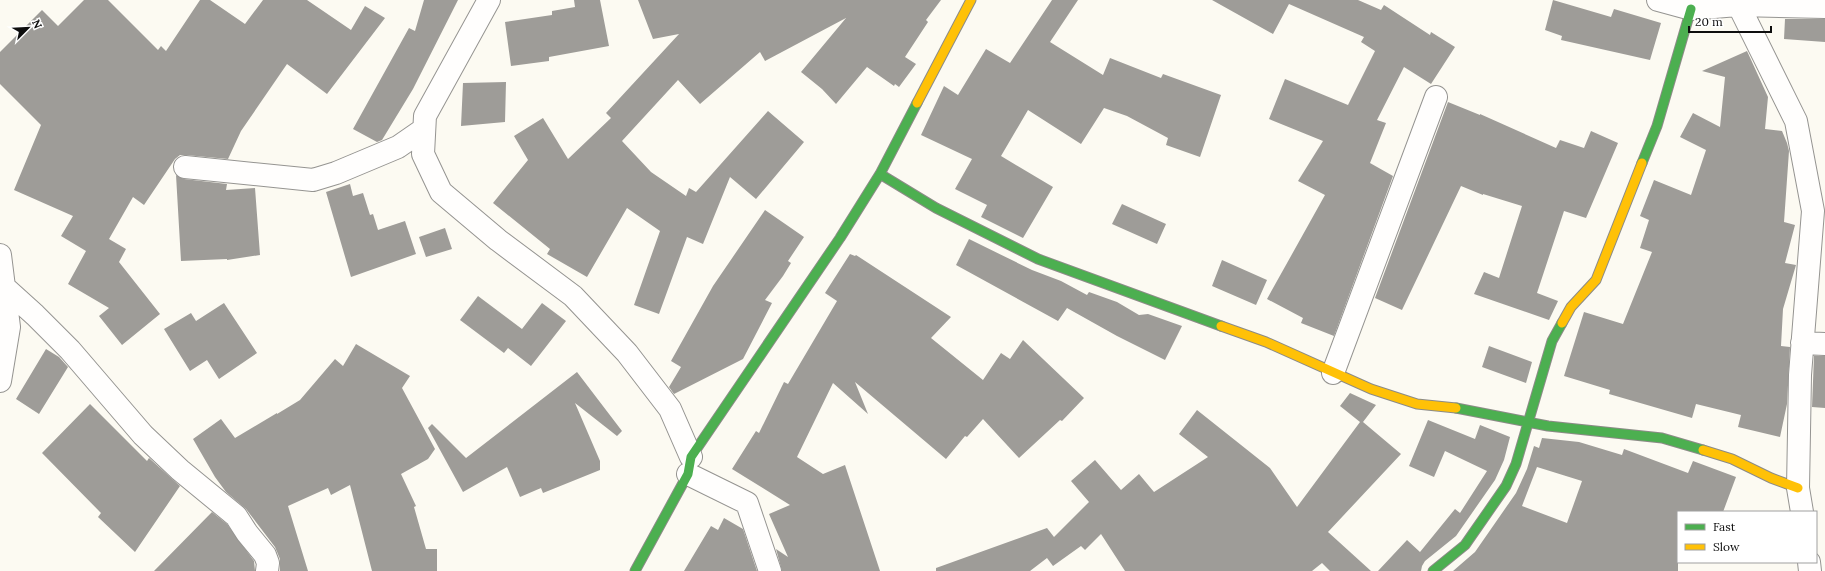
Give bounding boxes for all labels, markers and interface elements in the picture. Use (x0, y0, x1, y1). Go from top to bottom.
north arrow (8, 8, 48, 48)
scale bar (1689, 8, 1771, 34)
text: 20 m (1695, 14, 1723, 29)
text: N (29, 17, 45, 31)
legend (1677, 511, 1817, 563)
text: Fast (1713, 519, 1736, 534)
text: Slow (1713, 539, 1740, 554)

